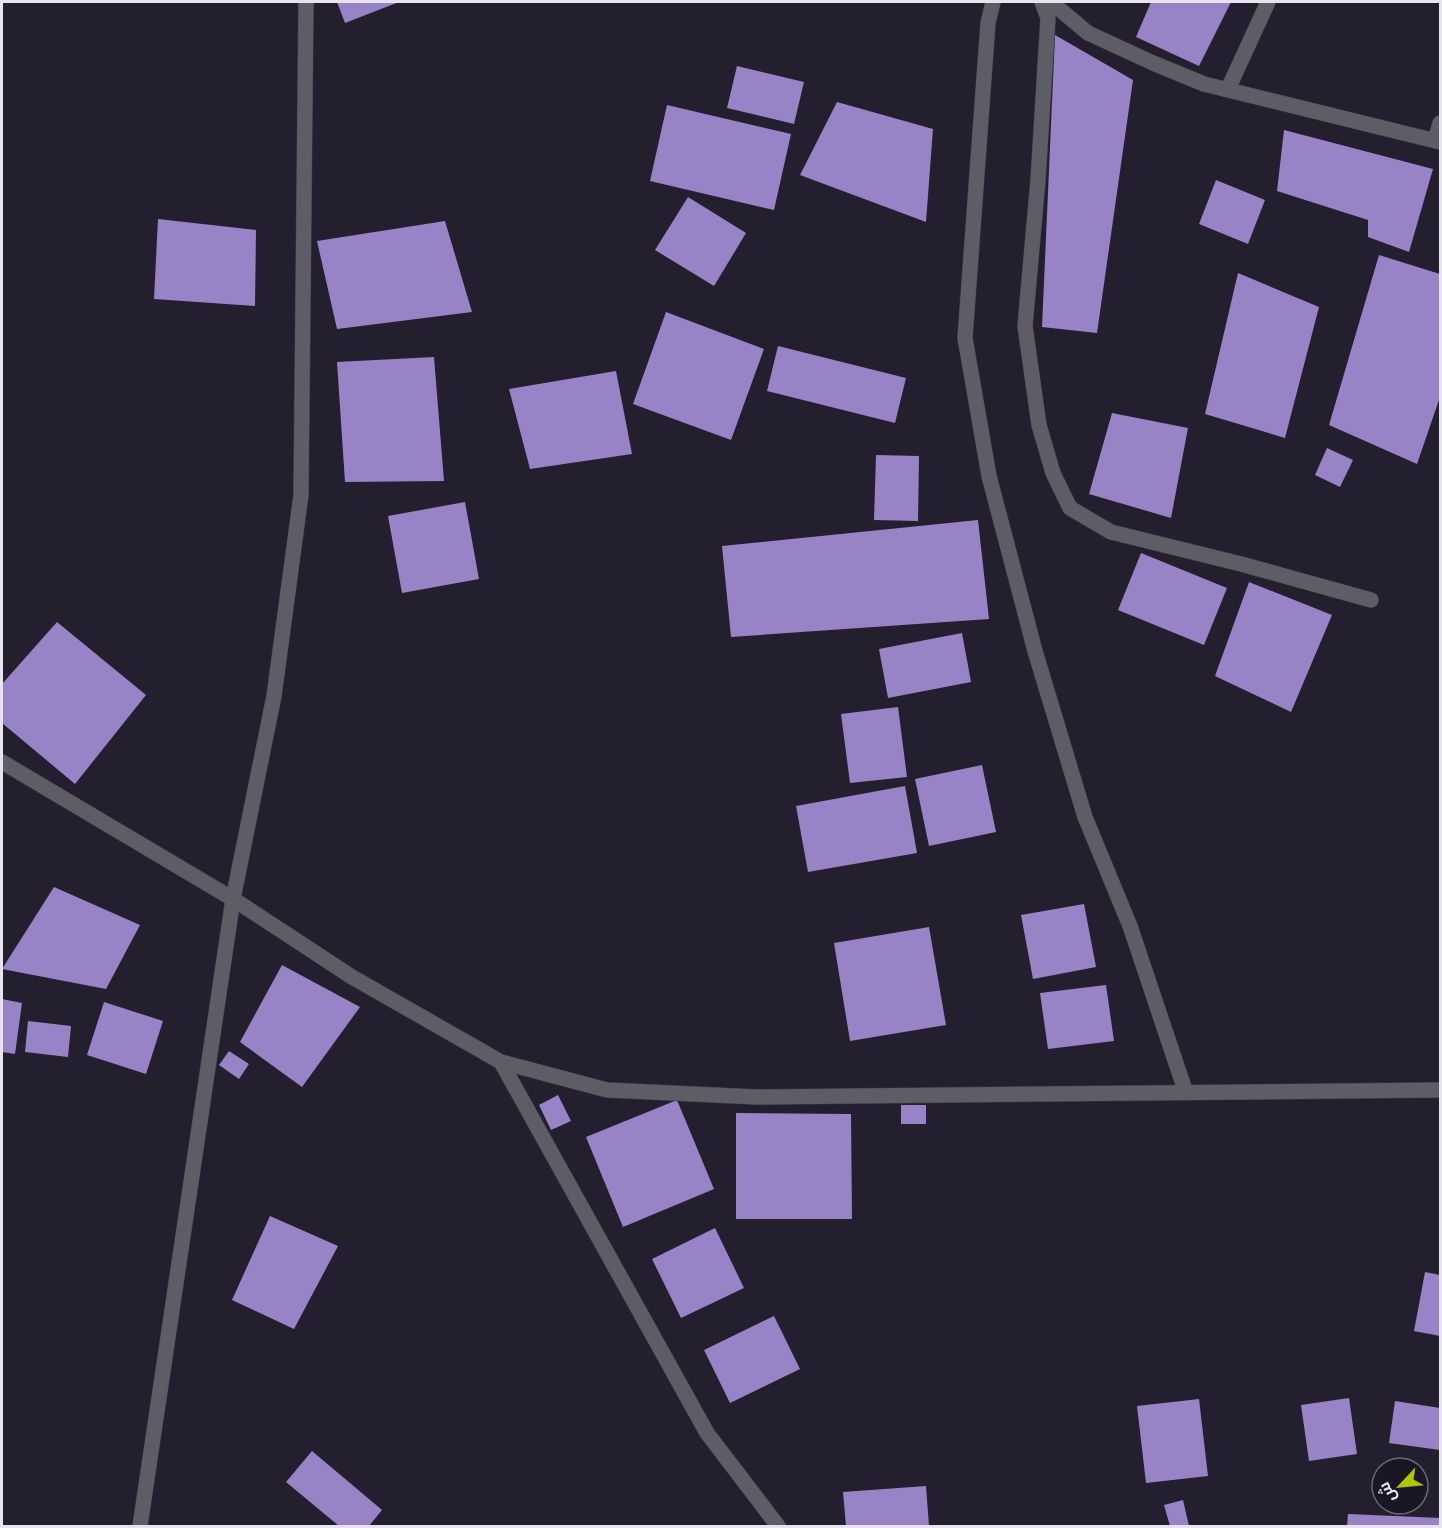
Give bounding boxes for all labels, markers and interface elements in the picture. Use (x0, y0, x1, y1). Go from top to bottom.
north arrow (1370, 1456, 1430, 1516)
text: ش (1375, 1479, 1401, 1505)

